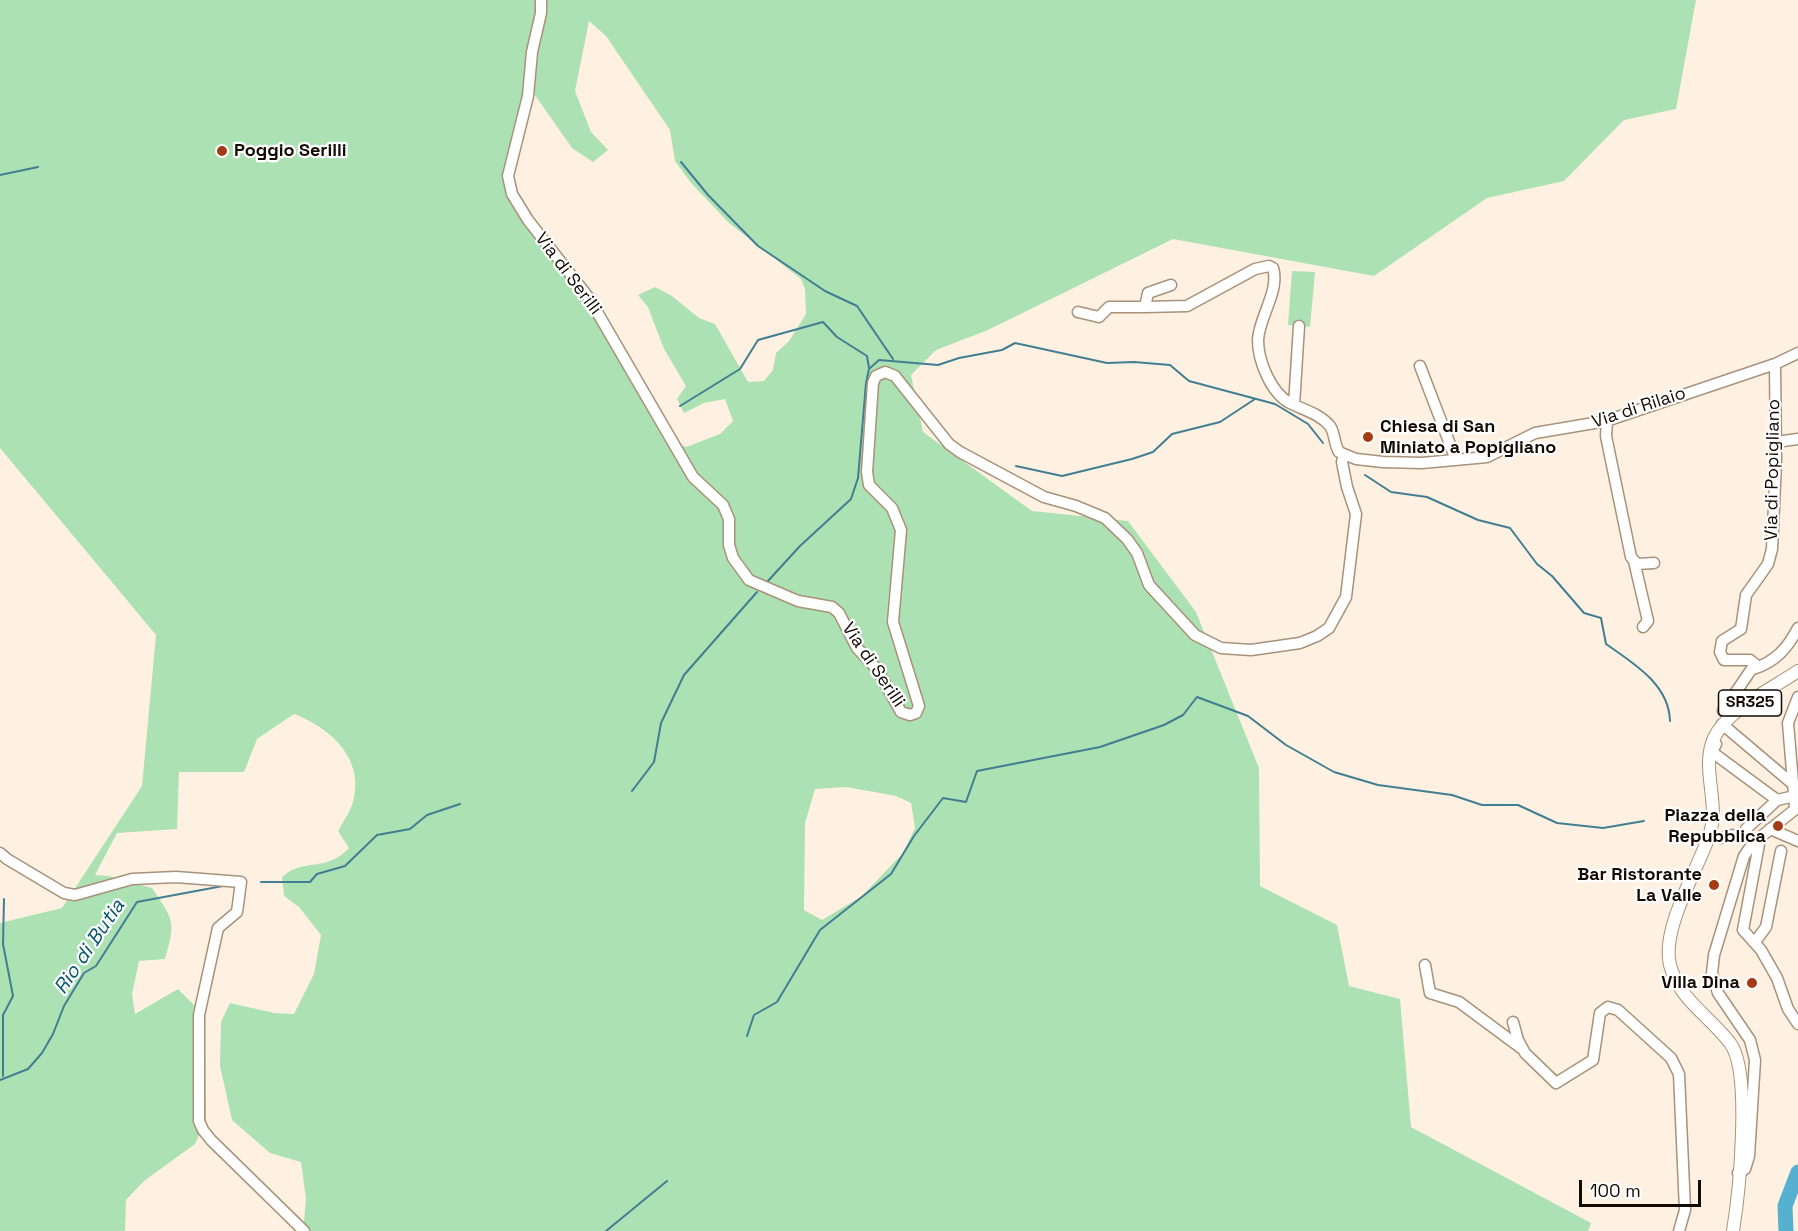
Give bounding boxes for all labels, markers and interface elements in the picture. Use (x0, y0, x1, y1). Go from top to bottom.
place label: Poggio Serilli (234, 140, 347, 162)
marker: Poggio Serilli (215, 144, 229, 158)
street label: Via di Serilli (530, 229, 606, 319)
street label: Via di Rilaio (1589, 383, 1689, 433)
street label: Via di Popigliano (1761, 399, 1785, 541)
place label: Chiesa di San Miniato a Popigliano (1380, 416, 1556, 458)
marker: Chiesa di San Miniato a Popigliano (1361, 430, 1375, 444)
street label: Via di Serilli (837, 619, 909, 711)
road number: SR325 (1718, 690, 1782, 716)
place label: Piazza della Repubblica (1664, 805, 1766, 848)
marker: Piazza della Repubblica (1771, 819, 1785, 833)
place label: Bar Ristorante La Valle (1577, 864, 1702, 906)
marker: Bar Ristorante La Valle (1707, 878, 1721, 892)
water label: Rio di Butia (50, 895, 130, 999)
place label: Villa Dina (1661, 972, 1740, 994)
marker: Villa Dina (1745, 976, 1759, 990)
scale bar (1582, 1168, 1704, 1206)
text: 100 m (1590, 1179, 1641, 1202)

